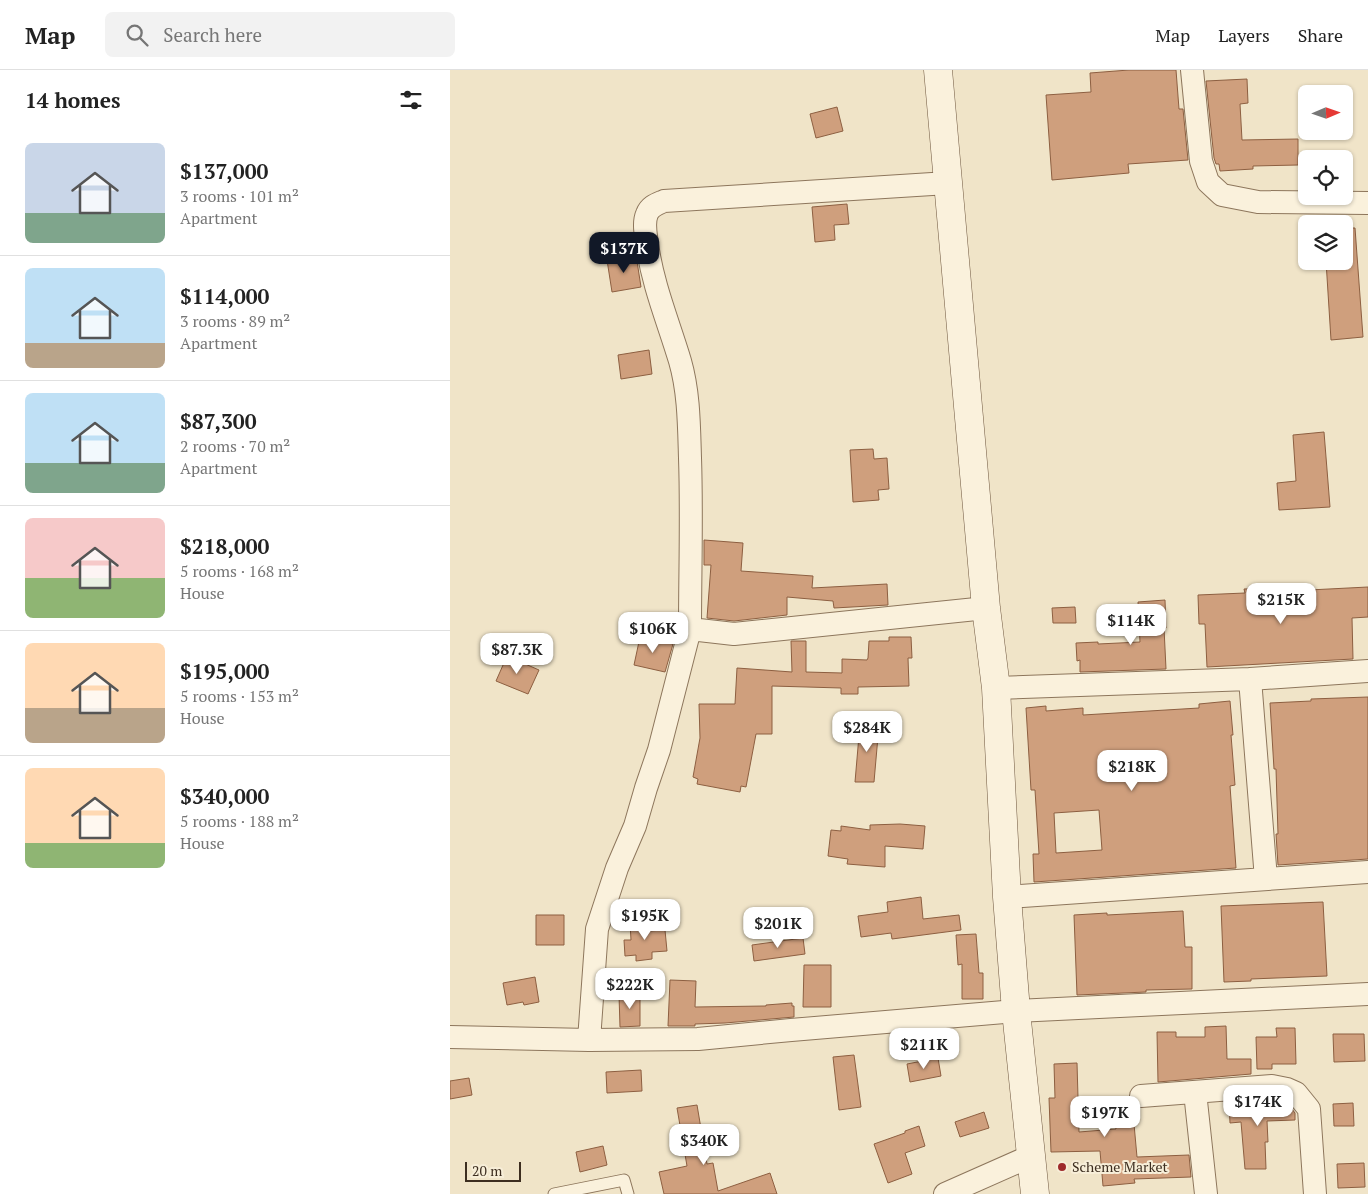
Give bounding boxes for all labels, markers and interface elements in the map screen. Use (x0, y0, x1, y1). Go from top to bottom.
search box (105, 12, 455, 57)
text: Map (25, 19, 75, 51)
icon: search (123, 21, 151, 49)
text: Search here (163, 22, 262, 47)
text: Map (1155, 23, 1190, 47)
text: Layers (1218, 23, 1270, 47)
text: Share (1298, 23, 1343, 47)
north arrow (1298, 85, 1352, 140)
map controls (1298, 85, 1353, 270)
text: 14 homes (25, 86, 121, 114)
icon: filters (397, 86, 425, 114)
button: locate (1298, 150, 1353, 205)
text: $137,000 (180, 157, 268, 185)
icon: home (65, 163, 125, 223)
text: 3 rooms · 101 m² (180, 185, 299, 207)
text: Apartment (180, 207, 257, 229)
button: layers (1298, 215, 1353, 270)
pin: $137K (589, 232, 659, 274)
text: $137K (600, 237, 648, 259)
text: $114,000 (180, 282, 269, 310)
icon: home (65, 288, 125, 348)
text: 3 rooms · 89 m² (180, 310, 290, 332)
text: Apartment (180, 332, 257, 354)
text: $87,300 (180, 407, 257, 435)
icon: home (65, 413, 125, 473)
text: 2 rooms · 70 m² (180, 435, 290, 457)
text: Apartment (180, 457, 257, 479)
text: $218,000 (180, 532, 269, 560)
icon: home (65, 538, 125, 598)
text: 5 rooms · 168 m² (180, 560, 299, 582)
text: House (180, 582, 225, 604)
pin: $215K (1246, 582, 1316, 625)
text: $215K (1257, 588, 1305, 610)
pin: $114K (1096, 604, 1166, 646)
text: $114K (1107, 609, 1155, 631)
pin: $106K (618, 612, 688, 654)
text: $106K (629, 617, 677, 639)
pin: $87.3K (476, 632, 558, 675)
text: $87.3K (491, 638, 543, 660)
text: $195,000 (180, 657, 269, 685)
icon: home (65, 663, 125, 723)
text: 5 rooms · 153 m² (180, 685, 299, 707)
text: House (180, 707, 225, 729)
pin: $284K (832, 710, 902, 753)
text: $284K (843, 716, 891, 738)
pin: $218K (1097, 750, 1167, 792)
text: $218K (1108, 755, 1156, 777)
text: $340,000 (180, 782, 269, 810)
icon: home (65, 788, 125, 848)
text: 5 rooms · 188 m² (180, 810, 299, 832)
text: House (180, 832, 225, 854)
pin: $195K (610, 898, 680, 941)
text: $195K (621, 904, 669, 926)
pin: $201K (743, 906, 813, 949)
text: $201K (754, 912, 802, 934)
pin: $222K (595, 968, 665, 1010)
text: $222K (606, 973, 654, 995)
pin: $211K (889, 1028, 959, 1070)
text: $211K (900, 1033, 948, 1055)
pin: $174K (1223, 1084, 1293, 1127)
text: $174K (1234, 1090, 1282, 1112)
pin: $197K (1070, 1096, 1140, 1138)
text: $197K (1081, 1101, 1129, 1123)
pin: $340K (669, 1124, 739, 1166)
text: $340K (680, 1129, 728, 1151)
place label: Scheme Market (1072, 1157, 1168, 1176)
scale bar (465, 1159, 521, 1182)
text: 20 m (472, 1161, 502, 1180)
marker: Scheme Market (1056, 1161, 1068, 1173)

